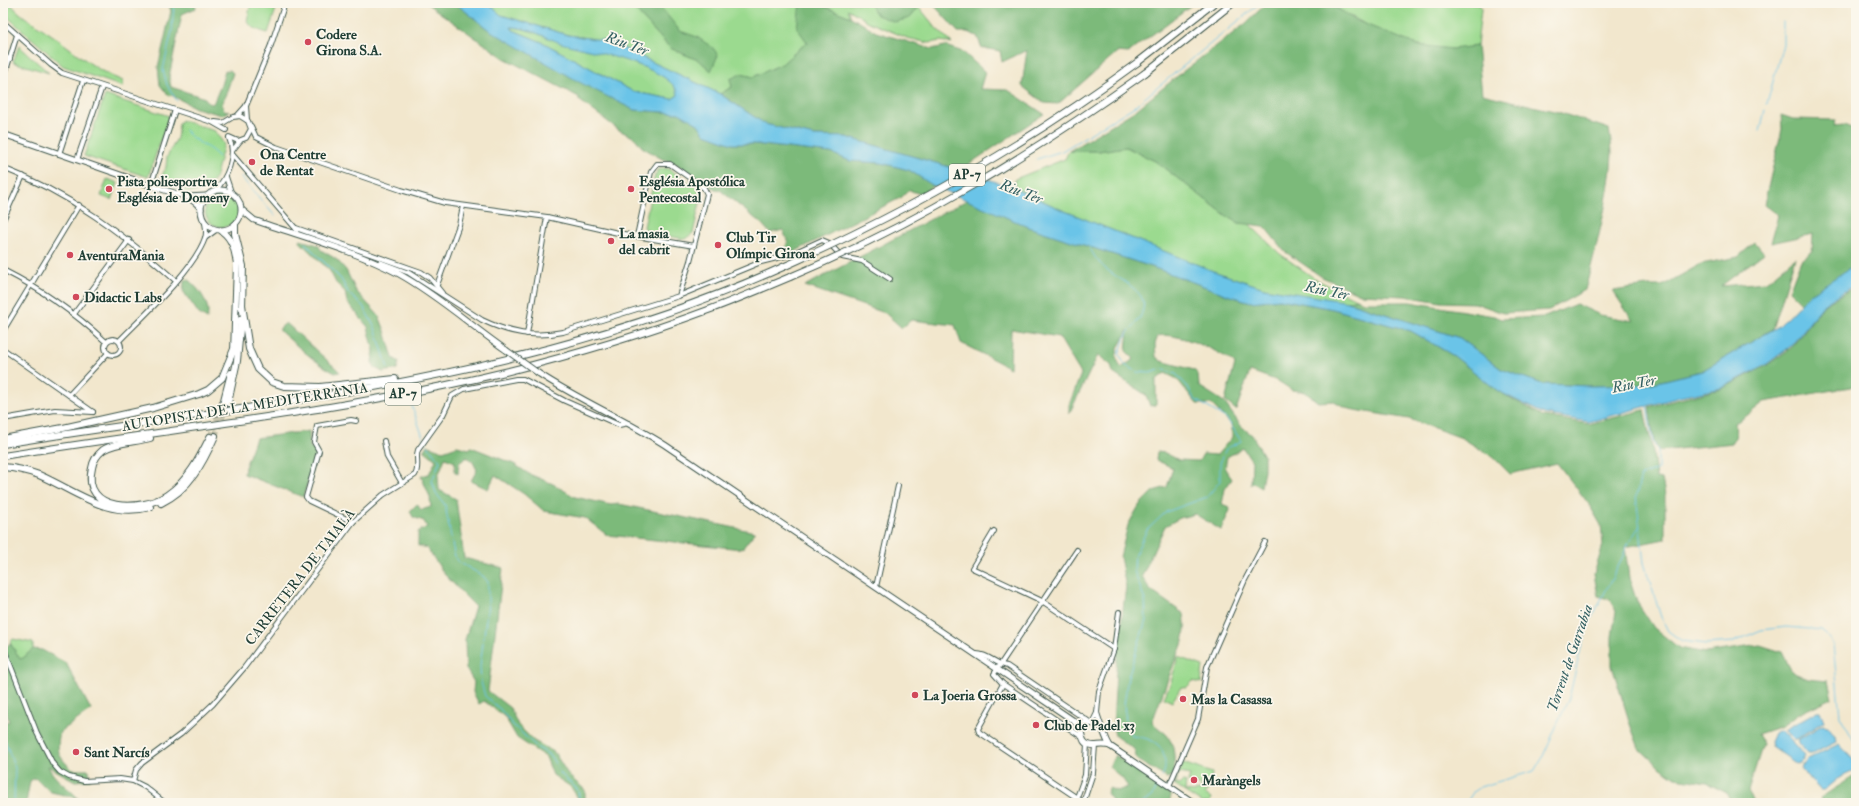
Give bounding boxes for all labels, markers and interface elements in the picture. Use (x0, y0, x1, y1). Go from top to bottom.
place label: Codere Girona S.A. (316, 26, 382, 59)
water label: Riu Ter (602, 27, 652, 61)
marker: Codere Girona S.A. (303, 37, 313, 47)
place label: Ona Centre de Rentat (260, 146, 326, 179)
marker: Ona Centre de Rentat (247, 157, 257, 167)
road number: AP-7 (949, 164, 985, 186)
place label: Pista poliesportiva Església de Domeny (117, 173, 230, 207)
place label: Església Apostólica Pentecostal (639, 173, 746, 206)
water label: Riu Ter (996, 175, 1046, 209)
marker: Pista poliesportiva Església de Domeny (104, 184, 114, 194)
marker: Església Apostólica Pentecostal (626, 184, 636, 194)
place label: La masia del cabrit (619, 225, 670, 258)
place label: Club Tir Olímpic Girona (726, 229, 816, 263)
marker: La masia del cabrit (606, 236, 616, 246)
marker: Club Tir Olímpic Girona (713, 240, 723, 250)
place label: AventuraMania (77, 247, 165, 264)
marker: AventuraMania (65, 250, 75, 260)
water label: Riu Ter (1302, 277, 1352, 305)
place label: Didactic Labs (84, 289, 162, 306)
marker: Didactic Labs (71, 292, 81, 302)
water label: Riu Ter (1609, 370, 1659, 398)
street label: AUTOPISTA DE LA MEDITERRÀNIA (120, 379, 369, 435)
road number: AP-7 (385, 383, 421, 405)
street label: CARRETERA DE TAIALÀ (241, 505, 359, 649)
water label: Torrent de Garrabia (1543, 602, 1597, 714)
place label: La Joeria Grossa (923, 687, 1018, 705)
marker: La Joeria Grossa (910, 690, 920, 700)
place label: Mas la Casassa (1190, 691, 1273, 708)
marker: Mas la Casassa (1178, 694, 1188, 704)
place label: Club de Padel x3 (1044, 717, 1135, 734)
marker: Club de Padel x3 (1031, 720, 1041, 730)
place label: Sant Narcís (84, 744, 150, 761)
marker: Sant Narcís (71, 747, 81, 757)
place label: Maràngels (1201, 772, 1261, 790)
marker: Maràngels (1189, 775, 1199, 785)

